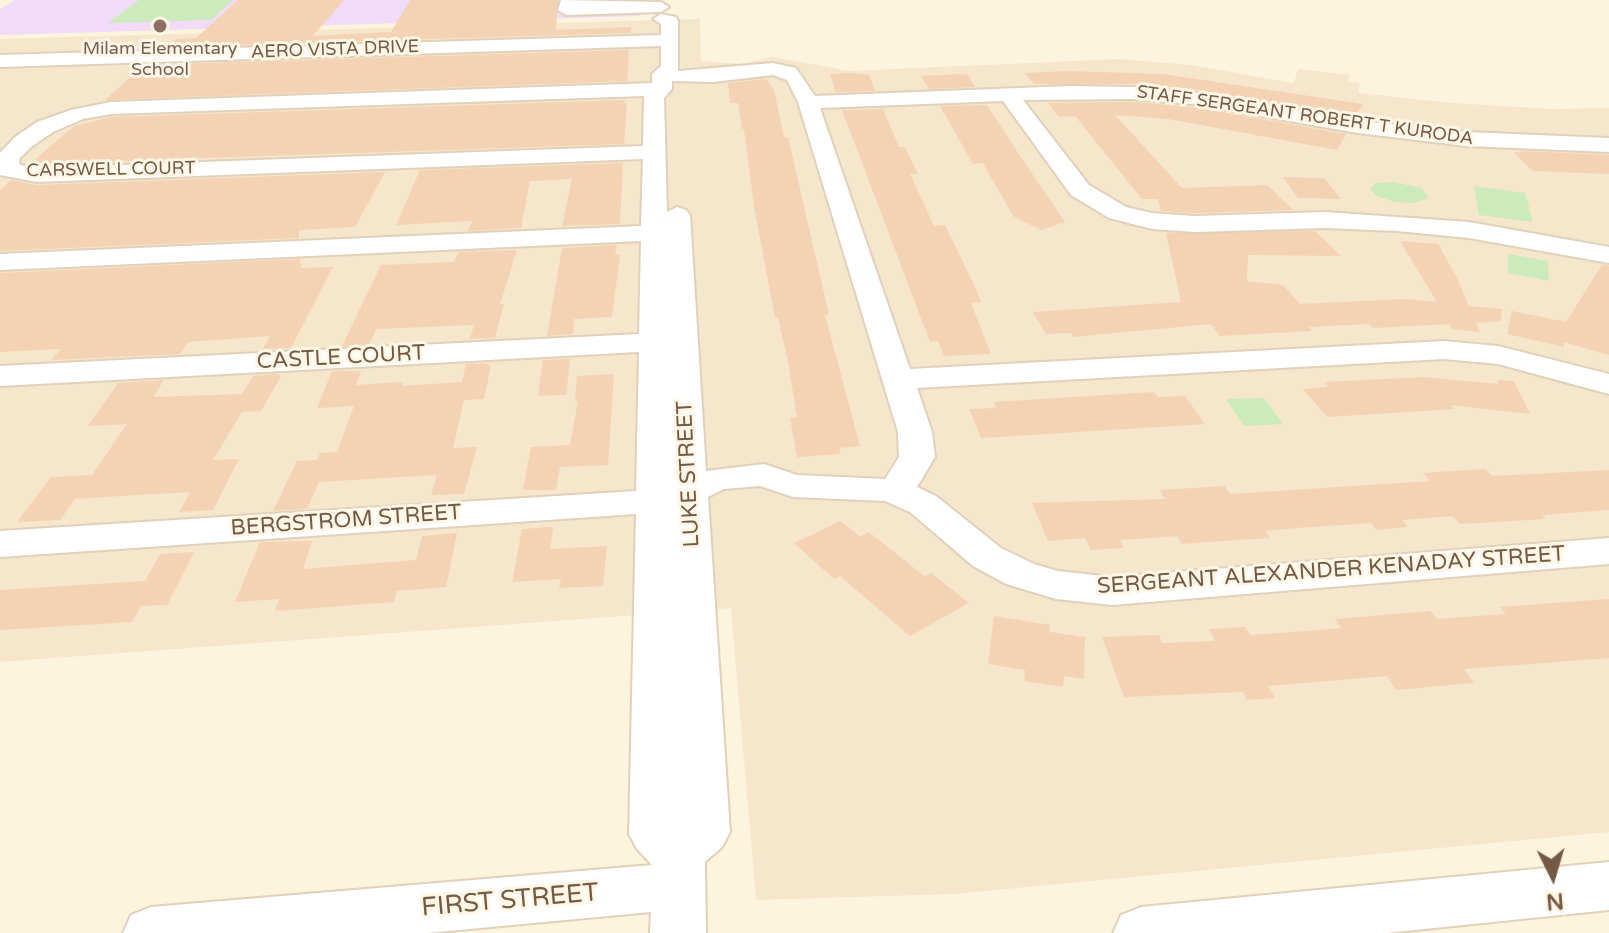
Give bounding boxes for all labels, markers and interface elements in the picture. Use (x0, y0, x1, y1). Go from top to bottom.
marker: Milam Elementary School (151, 17, 169, 35)
street label: AERO VISTA DRIVE (250, 36, 420, 64)
place label: Milam Elementary School (83, 38, 237, 80)
street label: STAFF SERGEANT ROBERT T KURODA (1135, 82, 1475, 150)
street label: CARSWELL COURT (26, 158, 196, 182)
street label: CASTLE COURT (256, 340, 426, 376)
street label: LUKE STREET (672, 400, 706, 548)
street label: BERGSTROM STREET (230, 500, 462, 542)
street label: SERGEANT ALEXANDER KENADAY STREET (1096, 541, 1566, 601)
north arrow (1513, 837, 1593, 917)
street label: FIRST STREET (420, 878, 600, 924)
text: N (1545, 887, 1565, 915)

